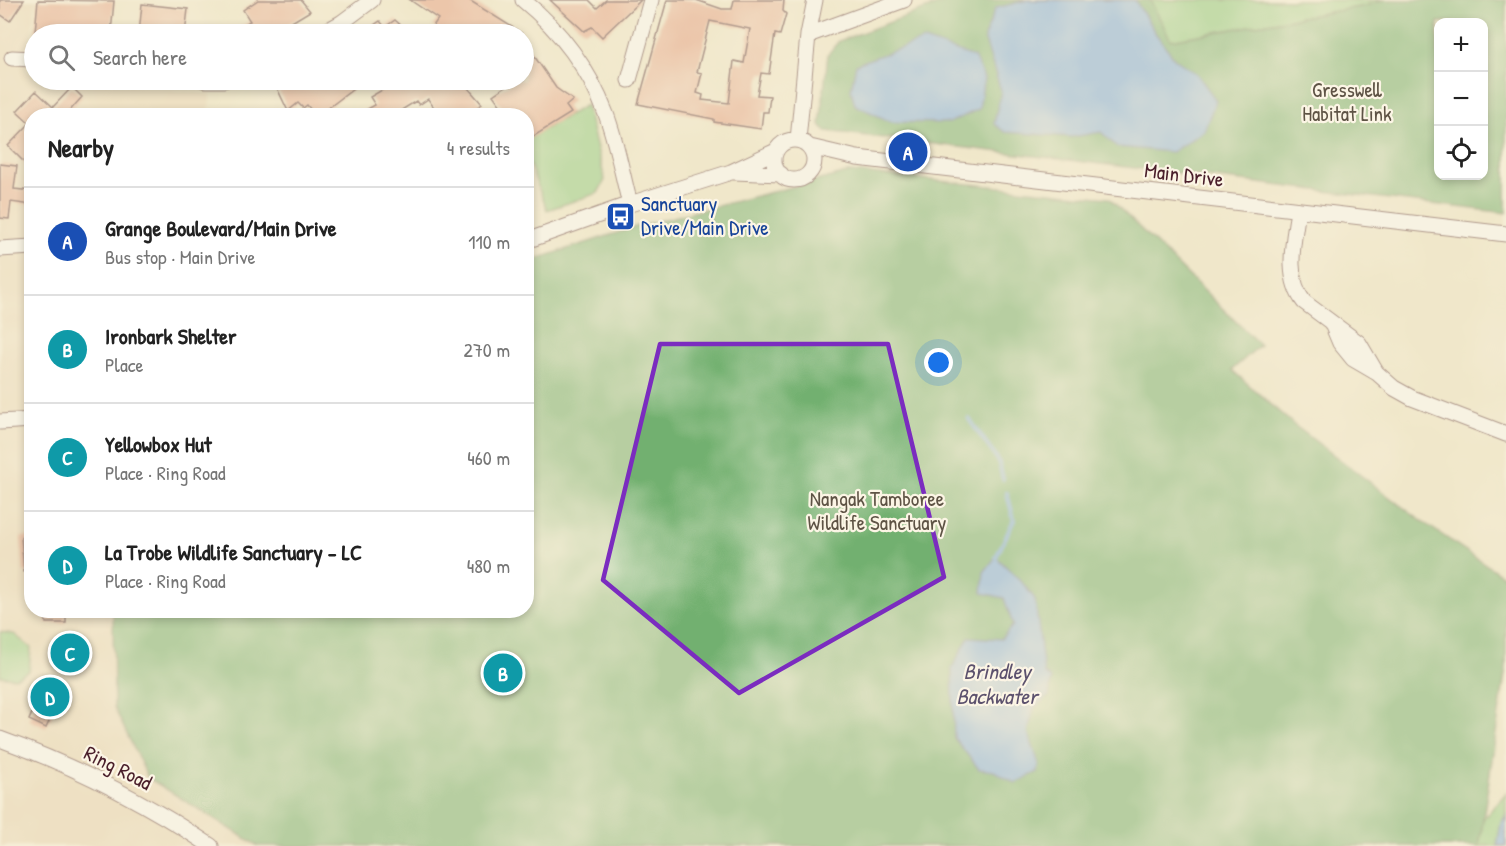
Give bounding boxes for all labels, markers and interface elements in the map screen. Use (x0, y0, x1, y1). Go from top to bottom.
map controls (1434, 18, 1488, 180)
button: + (1434, 18, 1488, 72)
search box (24, 24, 534, 90)
icon: search (45, 41, 78, 74)
text: Search here (93, 42, 187, 72)
button: − (1434, 72, 1488, 126)
park label: Gresswell Habitat Link (1302, 75, 1392, 128)
button: locate (1434, 126, 1488, 180)
text: Nearby (48, 130, 114, 165)
pin: A (888, 130, 928, 174)
text: 4 results (447, 134, 510, 161)
street label: Main Drive (1143, 155, 1225, 194)
place label: Sanctuary Drive/Main Drive (641, 189, 769, 242)
bus stop icon: Sanctuary Drive/Main Drive (604, 200, 636, 232)
text: Grange Boulevard/Main Drive (105, 213, 336, 243)
text: A (63, 228, 72, 255)
text: 110 m (468, 228, 510, 255)
text: Bus stop · Main Drive (105, 243, 255, 270)
text: Ironbark Shelter (105, 321, 237, 351)
text: B (62, 336, 73, 363)
text: 270 m (464, 336, 510, 363)
your location (924, 348, 953, 377)
text: Place (105, 351, 144, 378)
text: Yellowbox Hut (105, 429, 212, 459)
text: C (62, 444, 73, 471)
text: 460 m (467, 444, 510, 471)
text: Place · Ring Road (105, 459, 226, 486)
park label: Nangak Tamboree Wildlife Sanctuary (808, 484, 946, 537)
text: La Trobe Wildlife Sanctuary - LC (105, 537, 362, 567)
text: D (63, 552, 72, 579)
text: 480 m (467, 552, 510, 579)
text: Place · Ring Road (105, 567, 226, 594)
pin: C (50, 630, 90, 676)
pin: B (484, 650, 522, 696)
water label: Brindley Backwater (956, 656, 1040, 711)
pin: D (31, 674, 70, 720)
street label: Ring Road (79, 738, 157, 797)

